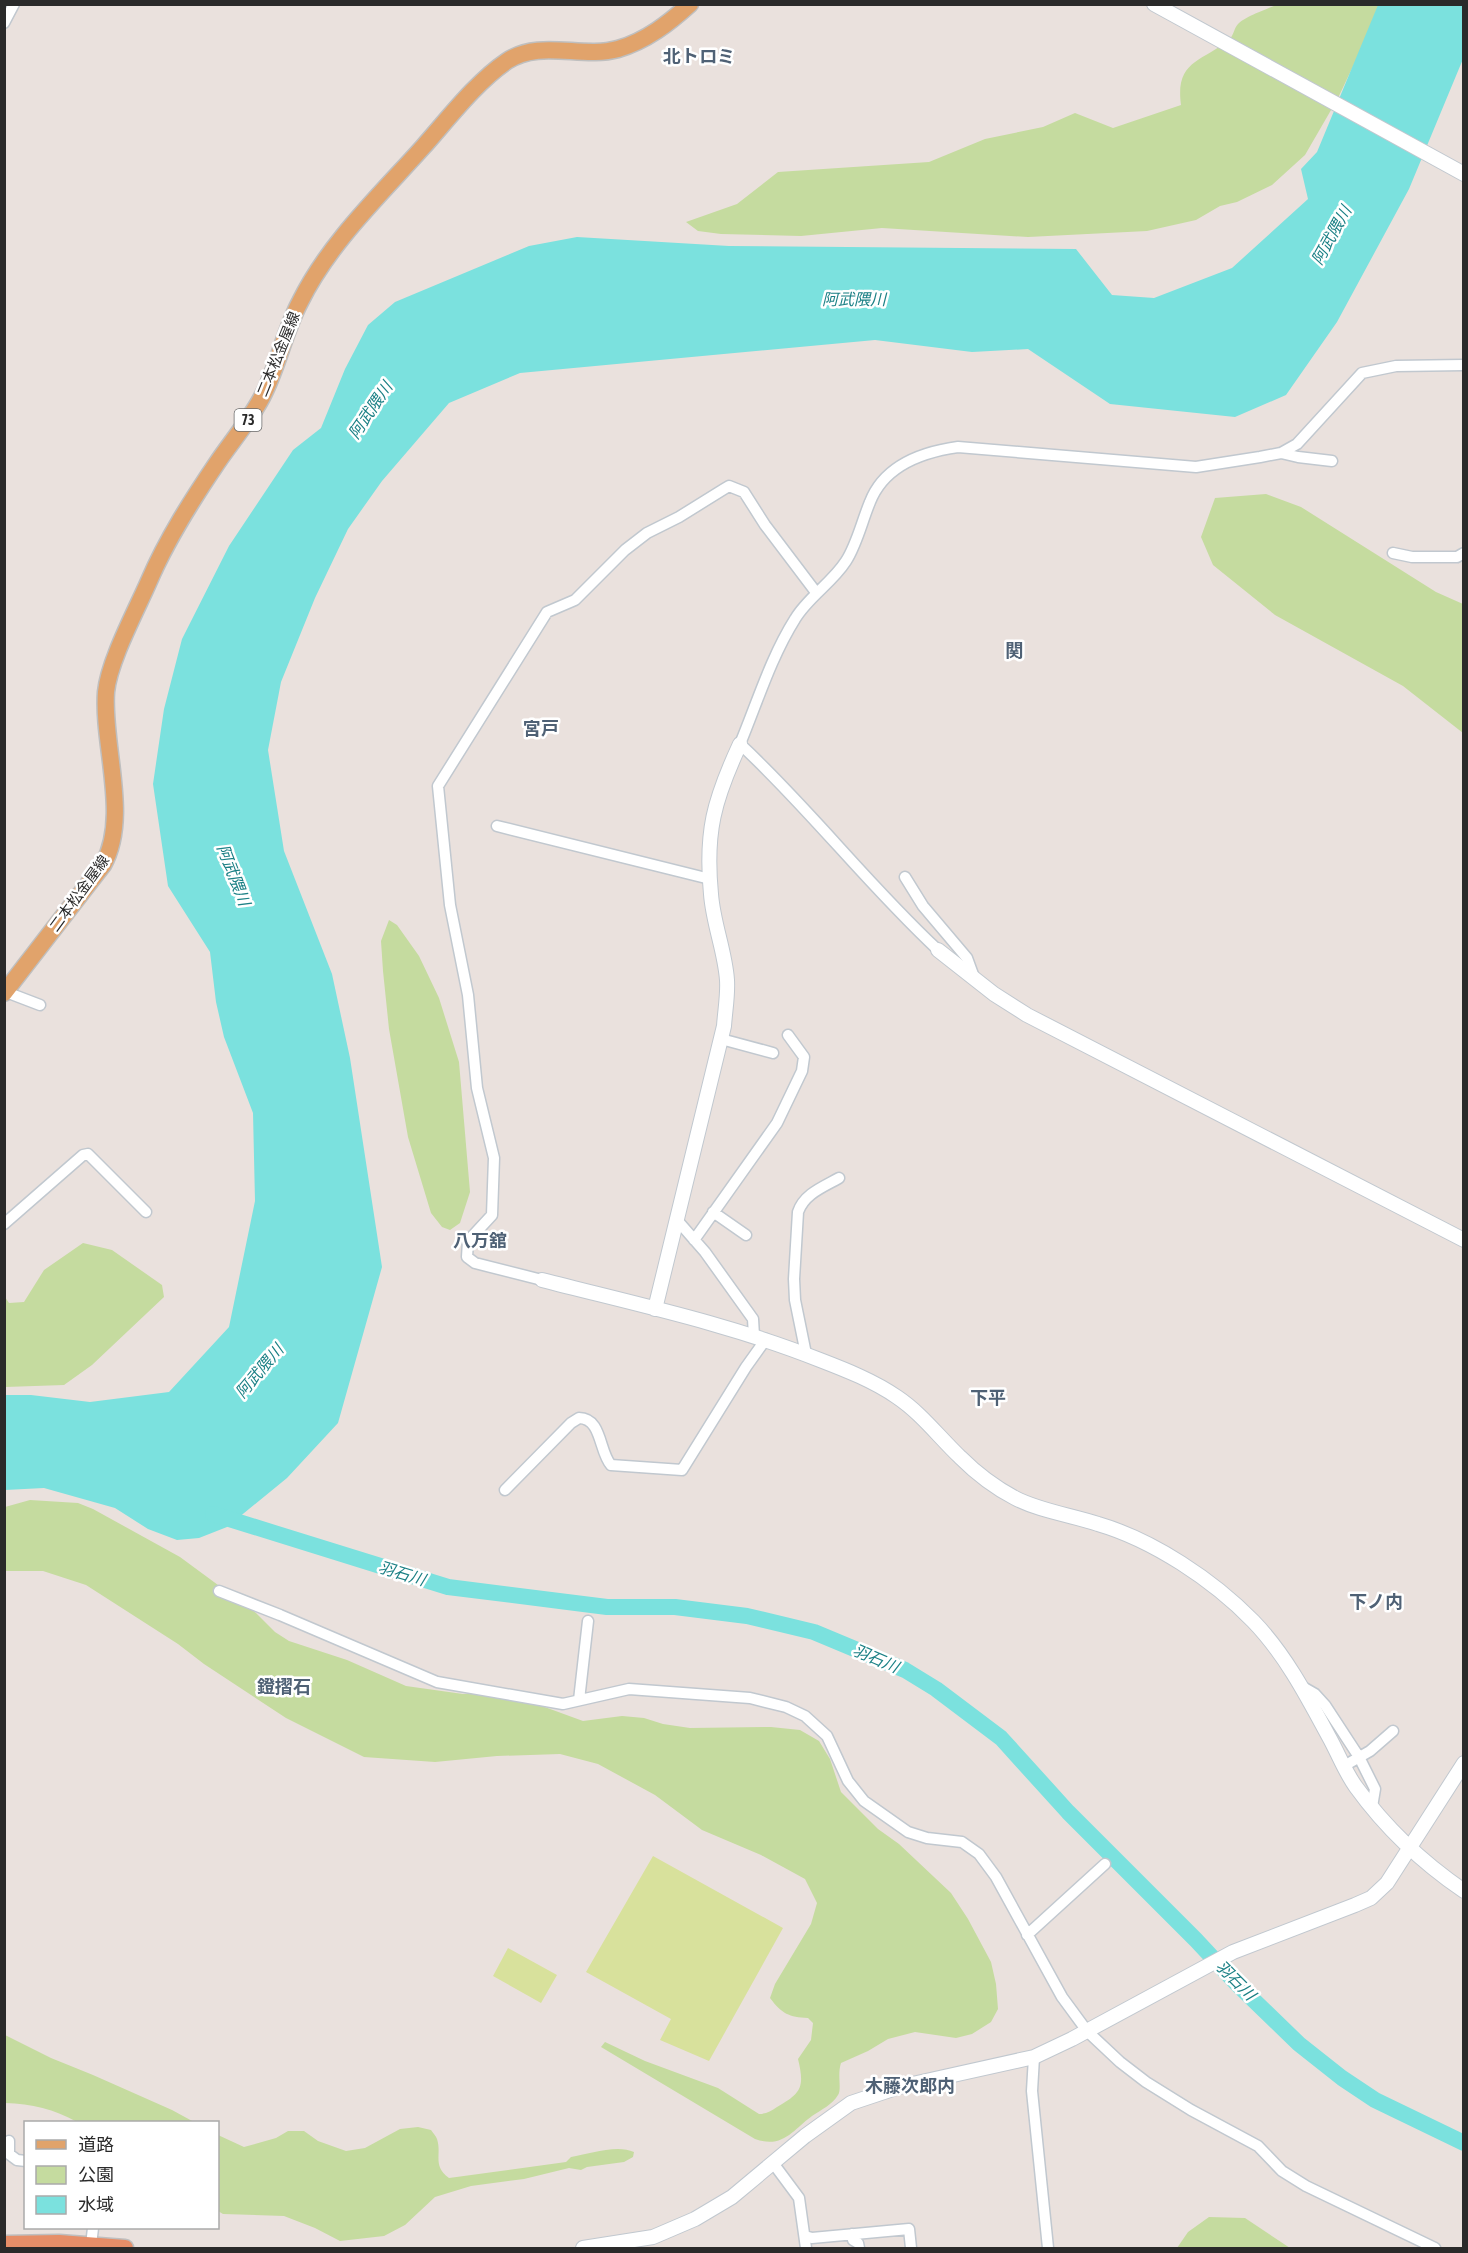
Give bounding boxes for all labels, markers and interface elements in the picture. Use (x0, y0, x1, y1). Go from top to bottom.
district label: 北トロミ (663, 46, 735, 67)
water label: 阿武隈川 (1308, 201, 1355, 267)
water label: 阿武隈川 (822, 290, 888, 308)
street label: 二本松金屋線 (253, 309, 303, 399)
water label: 阿武隈川 (345, 377, 396, 442)
road number: 73 (234, 409, 262, 431)
district label: 関 (1005, 640, 1023, 661)
district label: 宮戸 (523, 718, 559, 739)
water label: 阿武隈川 (214, 842, 255, 910)
street label: 二本松金屋線 (46, 852, 112, 934)
district label: 八万舘 (453, 1230, 507, 1251)
water label: 阿武隈川 (232, 1339, 288, 1401)
district label: 下平 (970, 1387, 1006, 1408)
water label: 羽石川 (376, 1557, 429, 1589)
district label: 下ノ内 (1349, 1591, 1403, 1612)
water label: 羽石川 (850, 1640, 903, 1676)
district label: 鐙摺石 (257, 1676, 311, 1697)
water label: 羽石川 (1213, 1957, 1261, 2005)
district label: 木藤次郎内 (865, 2075, 955, 2096)
legend (24, 2121, 219, 2229)
text: 道路 (78, 2134, 114, 2155)
text: 公園 (78, 2164, 114, 2185)
text: 水域 (78, 2194, 114, 2215)

